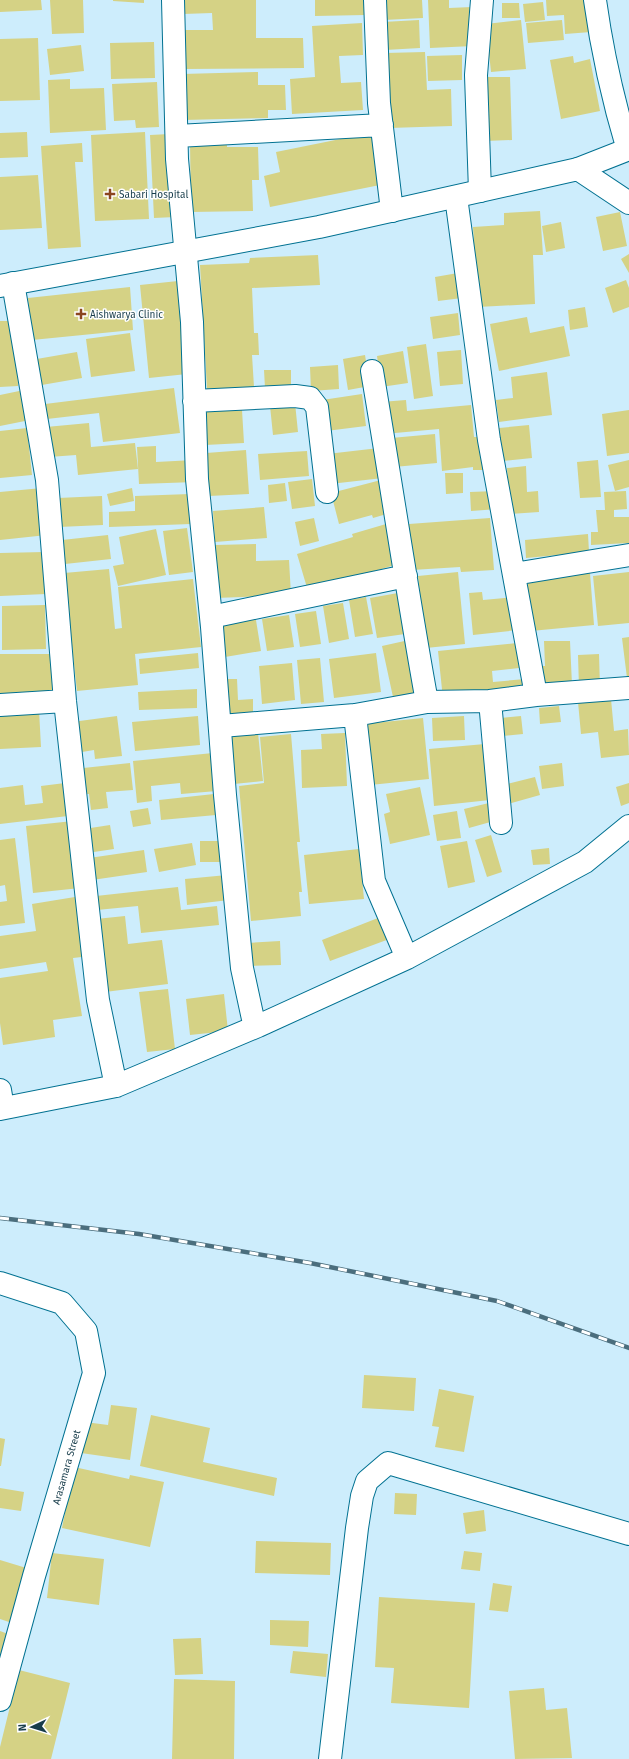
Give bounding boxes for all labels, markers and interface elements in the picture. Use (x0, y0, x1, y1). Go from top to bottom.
marker: Sabari Hospital (104, 188, 116, 200)
place label: Sabari Hospital (119, 189, 188, 201)
marker: Aishwarya Clinic (75, 308, 87, 320)
place label: Aishwarya Clinic (90, 309, 163, 321)
street label: Arasamara Street (51, 1428, 83, 1506)
north arrow (12, 1707, 52, 1747)
text: N (16, 1724, 29, 1732)

